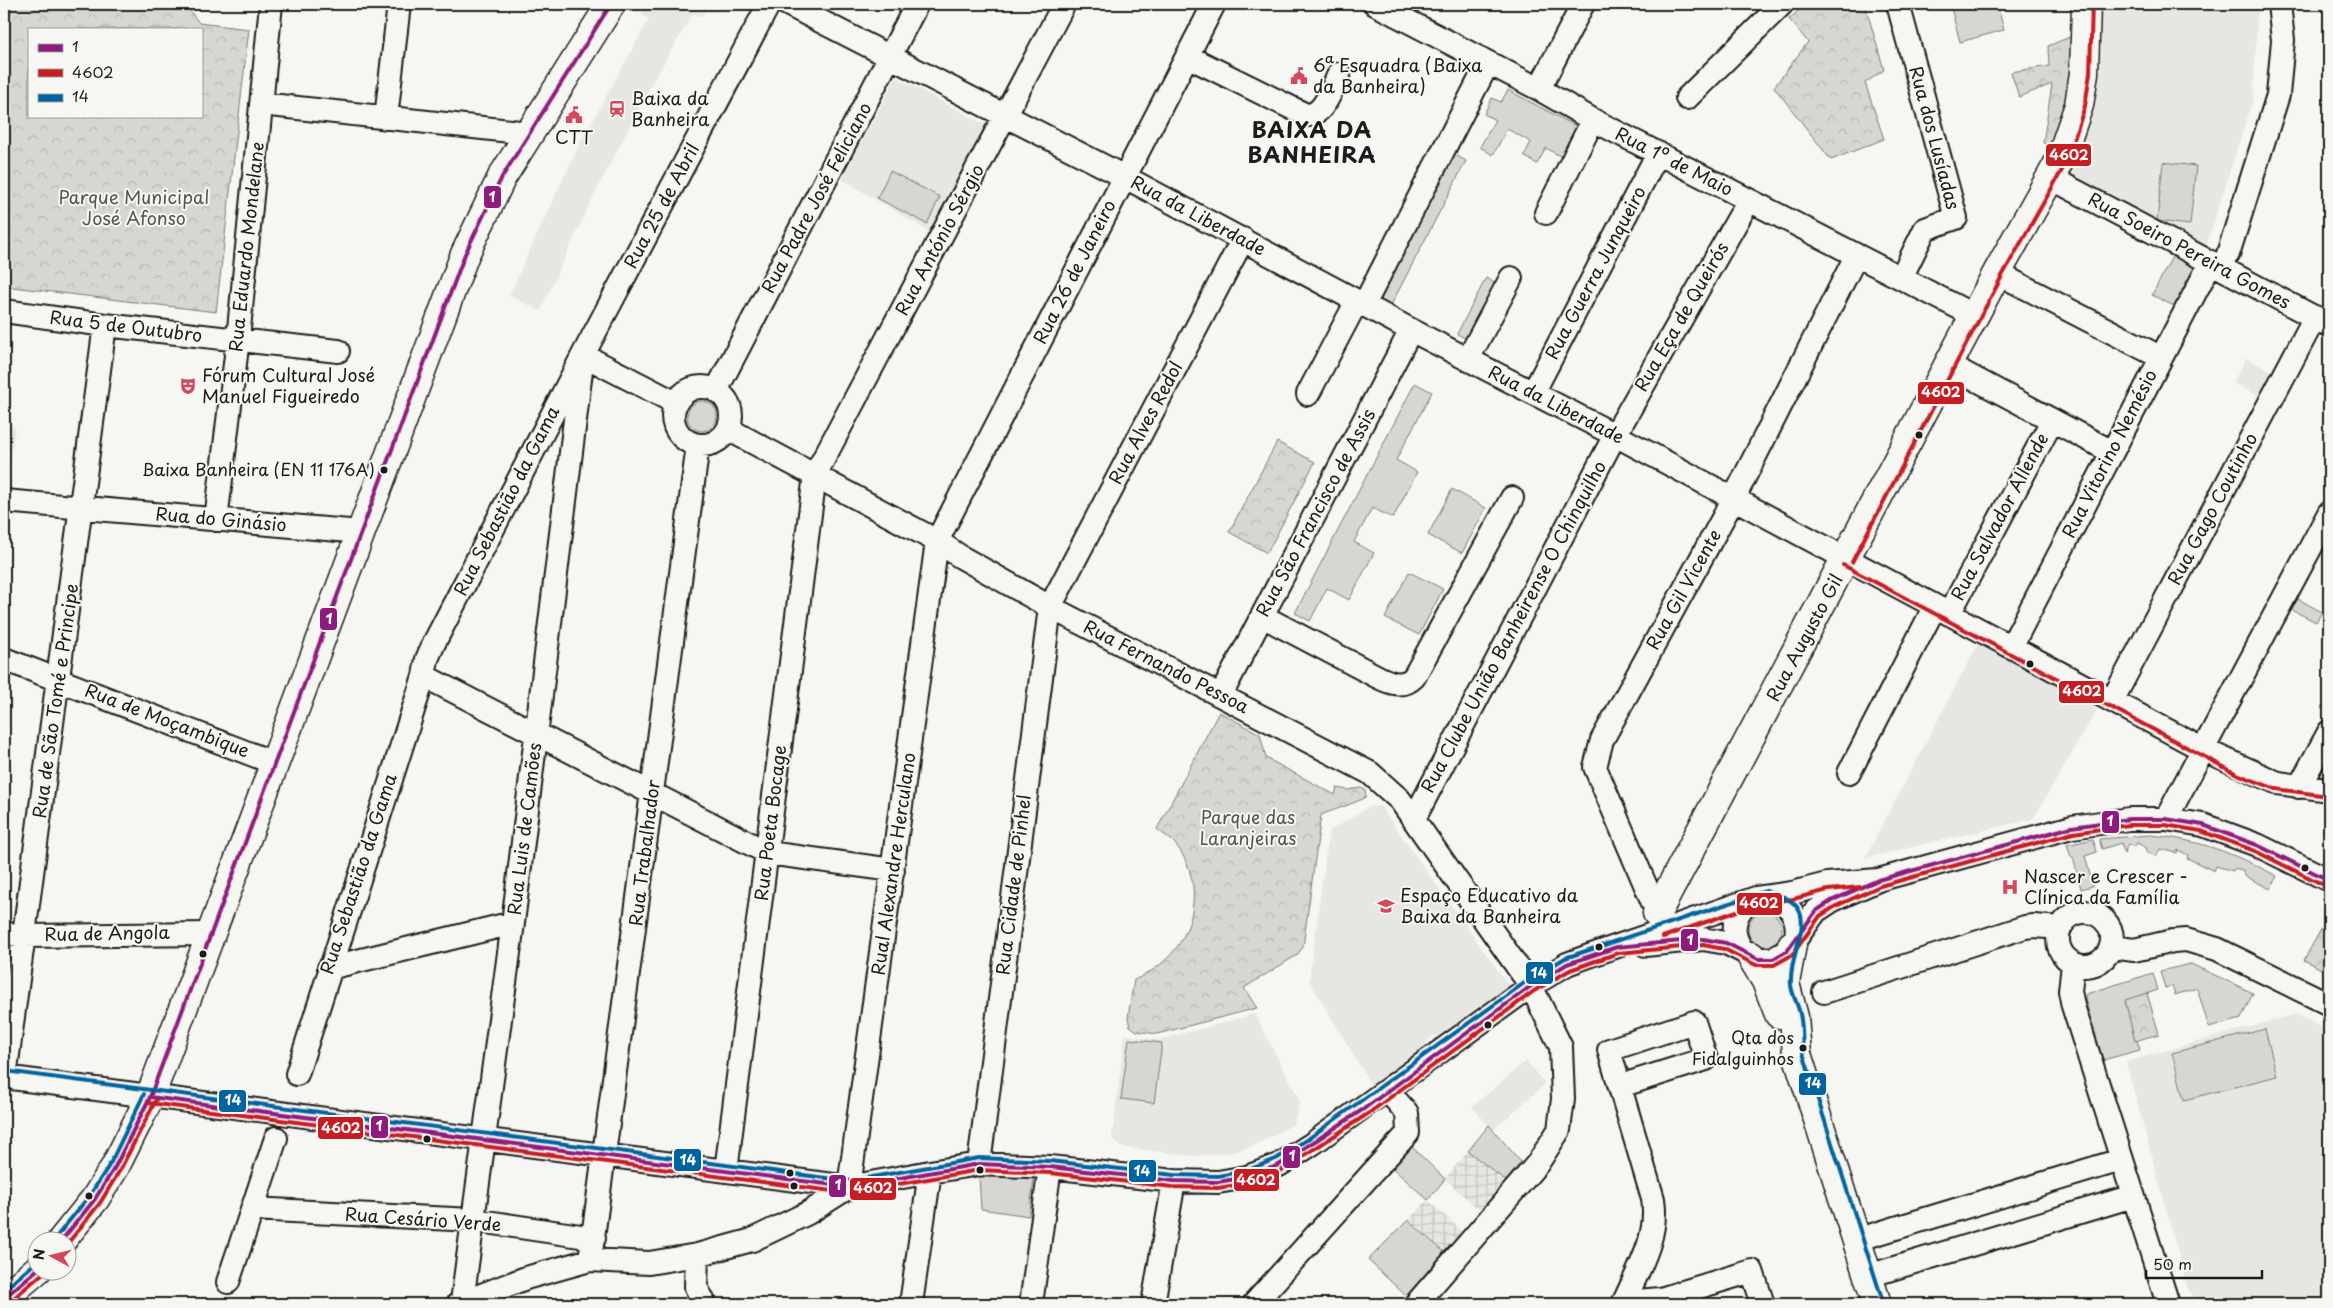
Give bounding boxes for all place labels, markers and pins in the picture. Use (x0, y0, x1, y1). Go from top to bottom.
place label: 6ª Esquadra (Baixa da Banheira) (1313, 51, 1483, 99)
public building icon: 6ª Esquadra (Baixa da Banheira) (1289, 66, 1309, 86)
place label: Baixa da Banheira (631, 84, 710, 132)
station icon: Baixa da Banheira (607, 99, 627, 119)
public building icon: CTT (564, 105, 584, 125)
place label: CTT (555, 123, 594, 150)
place label: Fórum Cultural José Manuel Figueiredo (202, 361, 375, 409)
theatre icon: Fórum Cultural José Manuel Figueiredo (178, 376, 198, 396)
unlabelled marker (1914, 430, 1924, 440)
place label: Baixa Banheira (EN 11 176A) (142, 456, 375, 482)
marker: Baixa Banheira (EN 11 176A) (379, 465, 389, 475)
unlabelled marker (2025, 659, 2035, 669)
place label: Nascer e Crescer - Clínica da Família (2024, 862, 2188, 910)
unlabelled marker (2300, 863, 2310, 873)
hospital icon: Nascer e Crescer - Clínica da Família (2000, 877, 2020, 897)
place label: Espaço Educativo da Baixa da Banheira (1400, 881, 1579, 929)
school or university icon: Espaço Educativo da Baixa da Banheira (1376, 896, 1396, 916)
unlabelled marker (1594, 942, 1604, 952)
unlabelled marker (198, 949, 208, 959)
unlabelled marker (1483, 1020, 1493, 1030)
place label: Qta dos Fidalguinhos (1692, 1024, 1794, 1071)
marker: Qta dos Fidalguinhos (1798, 1043, 1808, 1053)
unlabelled marker (422, 1134, 432, 1144)
unlabelled marker (975, 1165, 985, 1175)
unlabelled marker (785, 1168, 795, 1178)
unlabelled marker (789, 1181, 799, 1191)
unlabelled marker (84, 1191, 94, 1201)

